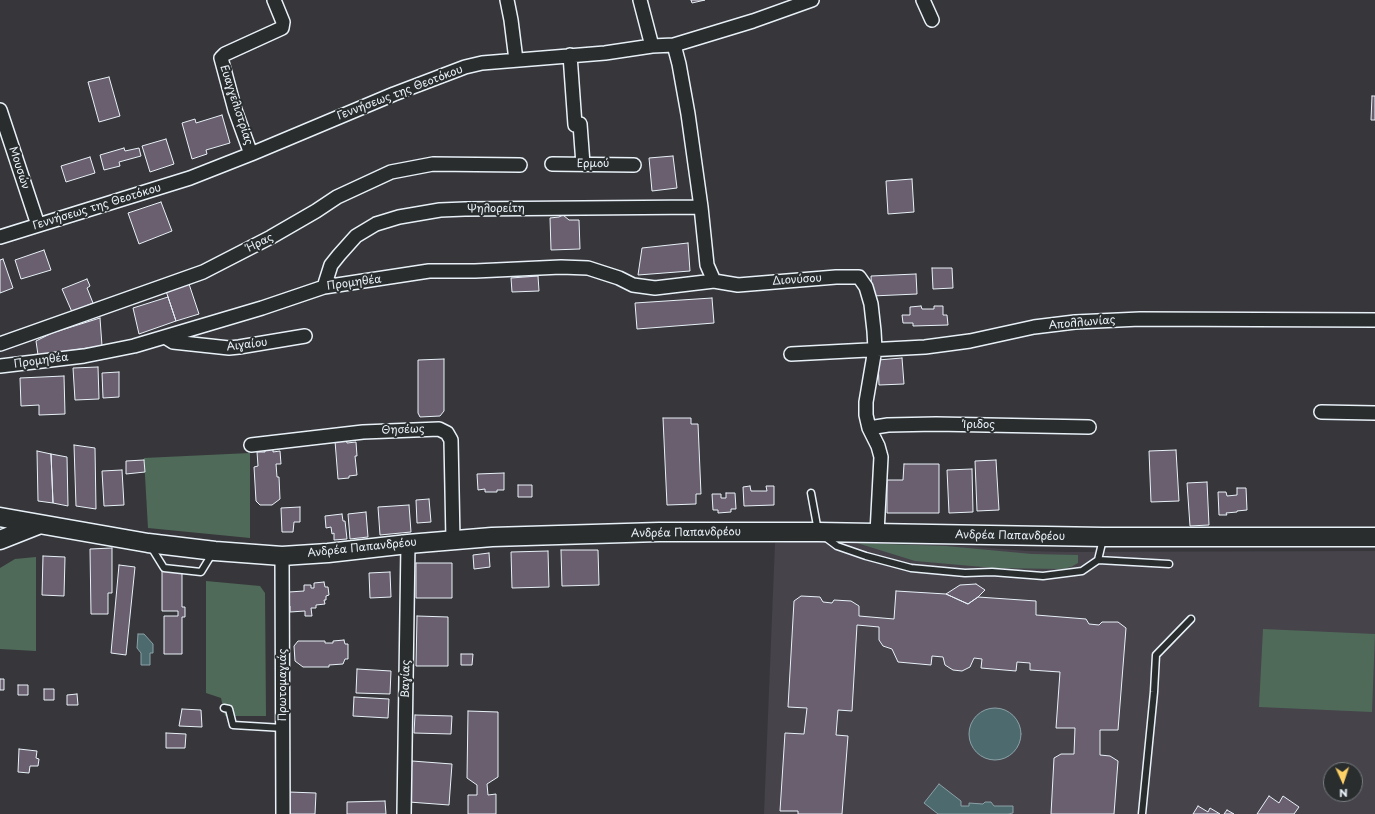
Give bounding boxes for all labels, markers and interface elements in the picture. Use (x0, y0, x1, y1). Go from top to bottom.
street label: Ευαγγελιστρίας (217, 63, 255, 147)
street label: Γεννήσεως της Θεοτόκου (335, 63, 465, 123)
street label: Μουσών (6, 145, 32, 191)
street label: Ερμού (577, 157, 609, 171)
street label: Γεννήσεως της Θεοτόκου (31, 181, 163, 233)
street label: Ψηλορείτη (467, 202, 525, 216)
street label: Ήρας (245, 231, 275, 255)
street label: Διονύσου (772, 272, 822, 288)
street label: Προμηθέα (326, 273, 382, 293)
street label: Απολλωνίας (1048, 314, 1116, 332)
street label: Αιγαίου (226, 336, 268, 354)
street label: Προμηθέα (13, 351, 69, 371)
street label: Ίριδος (963, 418, 995, 432)
street label: Θησέως (381, 423, 425, 437)
street label: Ανδρέα Παπανδρέου (631, 525, 741, 541)
street label: Ανδρέα Παπανδρέου (955, 528, 1065, 544)
street label: Ανδρέα Παπανδρέου (307, 536, 417, 560)
street label: Πρωτομαγιάς (276, 649, 290, 721)
street label: Βαγίας (399, 660, 413, 698)
north arrow (1323, 762, 1363, 802)
text: N (1339, 785, 1348, 802)

